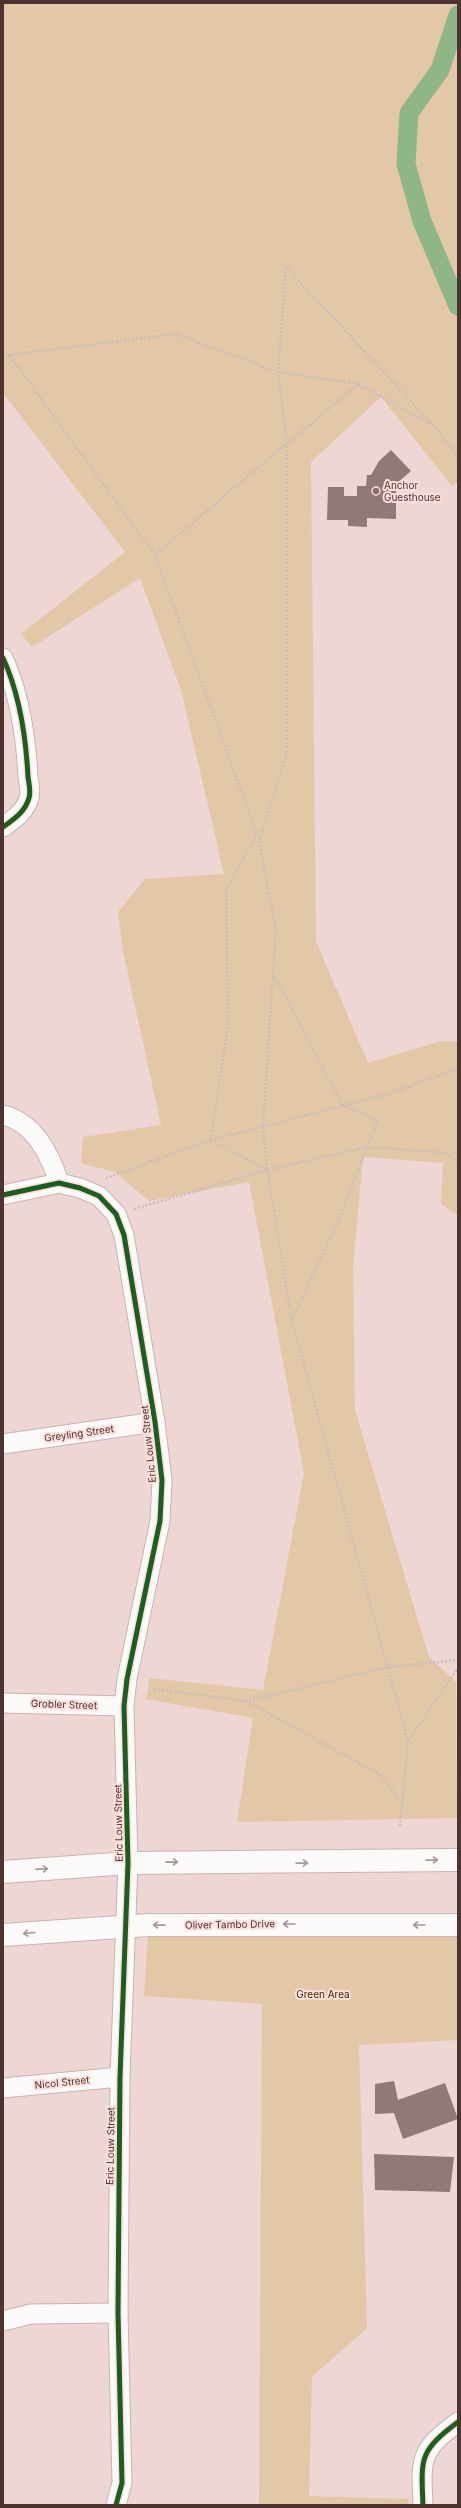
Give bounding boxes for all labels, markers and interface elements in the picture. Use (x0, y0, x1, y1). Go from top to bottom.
place label: Anchor Guesthouse (384, 479, 441, 503)
marker: Anchor Guesthouse (371, 486, 381, 496)
street label: Eric Louw Street (138, 1404, 158, 1483)
street label: Greyling Street (43, 1422, 115, 1444)
street label: Grobler Street (31, 1697, 98, 1711)
street label: Eric Louw Street (111, 1783, 125, 1862)
one-way arrow (425, 1856, 438, 1864)
one-way arrow (165, 1858, 178, 1866)
one-way arrow (295, 1859, 308, 1867)
one-way arrow (35, 1866, 48, 1873)
street label: Oliver Tambo Drive (185, 1917, 275, 1931)
one-way arrow (283, 1920, 296, 1928)
one-way arrow (153, 1921, 166, 1929)
one-way arrow (413, 1921, 426, 1929)
one-way arrow (23, 1929, 36, 1936)
park label: Green Area (296, 1988, 350, 2000)
street label: Nicol Street (34, 2073, 91, 2091)
street label: Eric Louw Street (103, 2106, 117, 2185)

